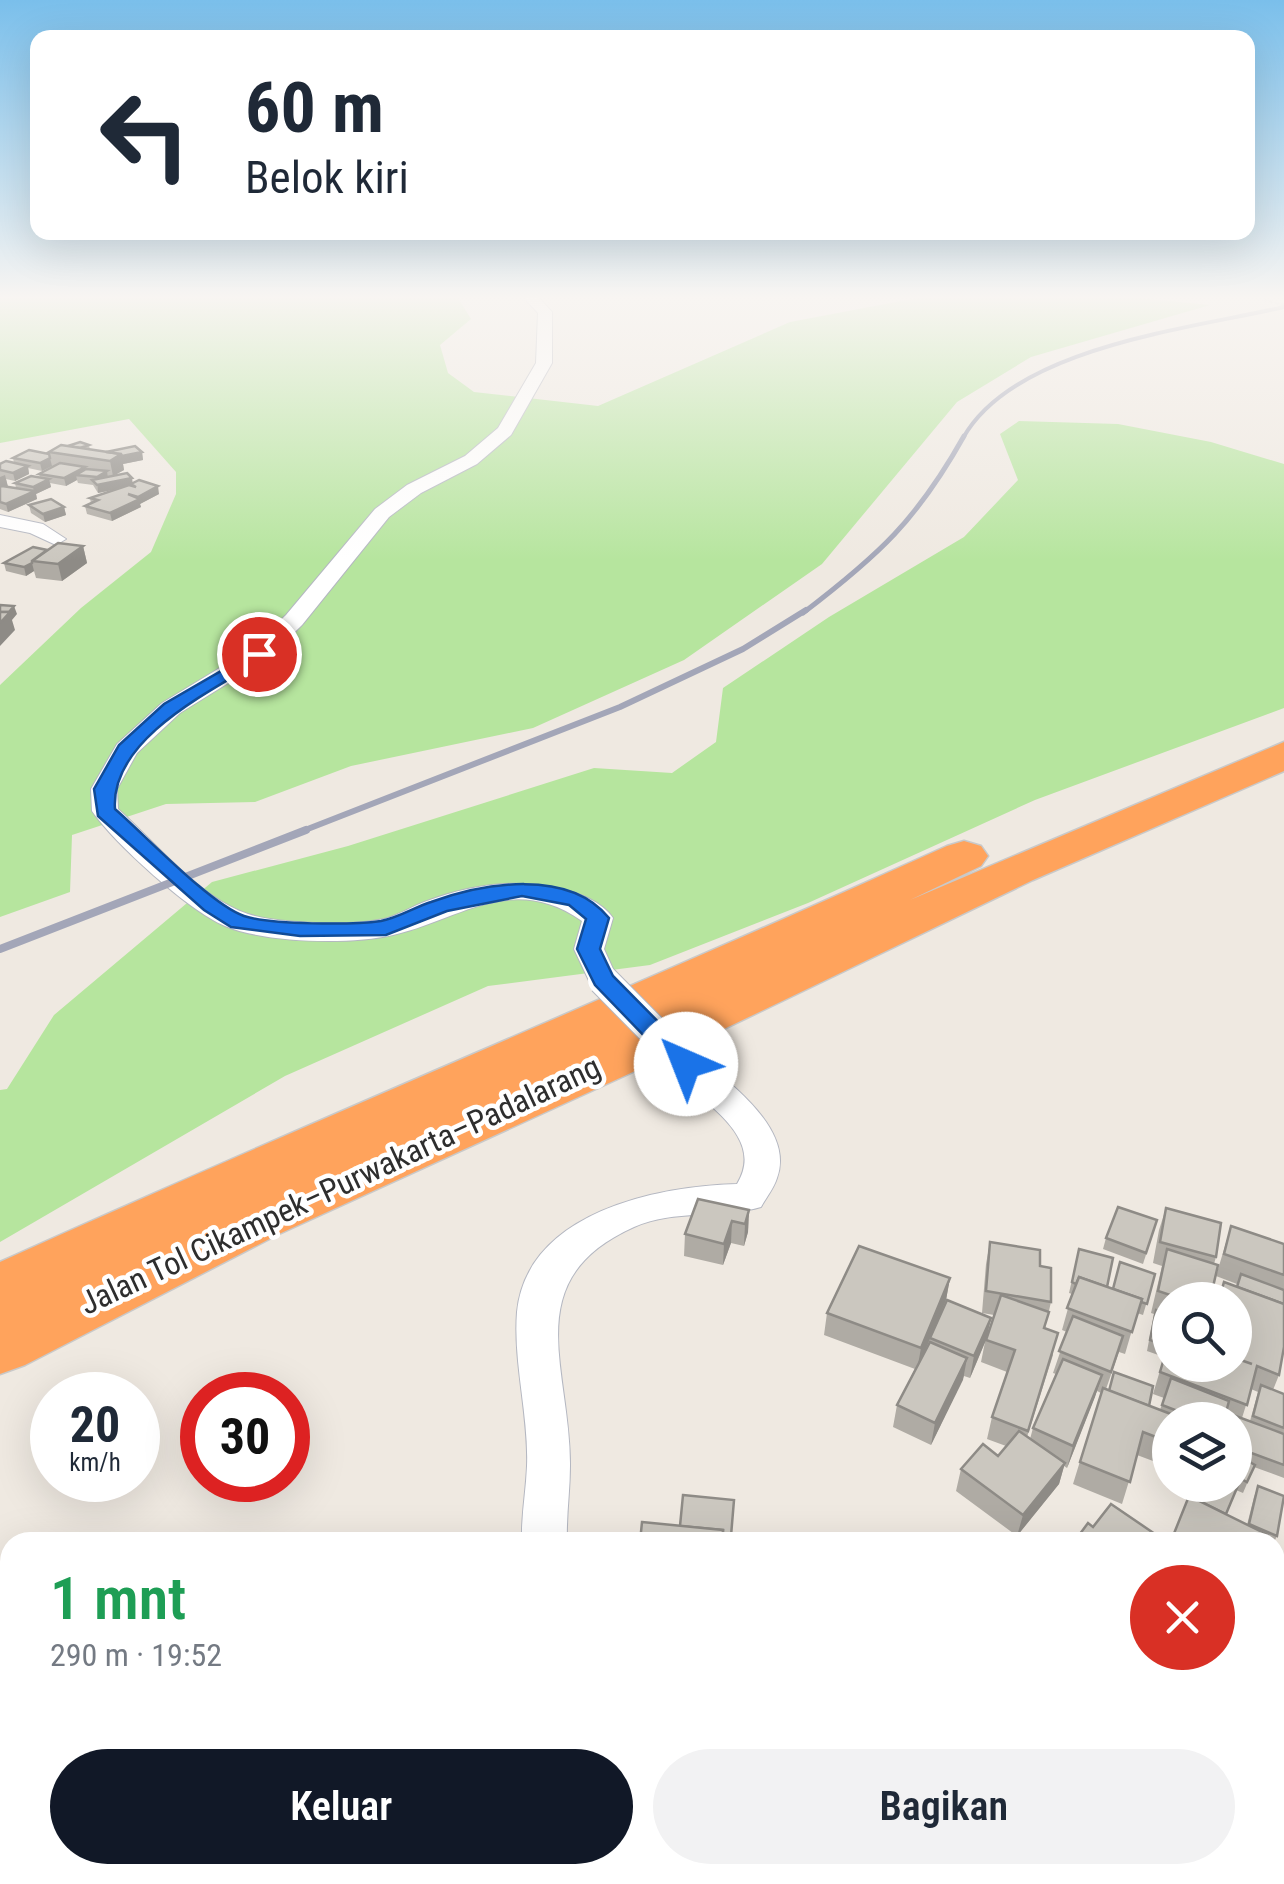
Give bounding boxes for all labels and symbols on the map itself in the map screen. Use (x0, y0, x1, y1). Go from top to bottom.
pin (217, 612, 302, 697)
position arrow (634, 1012, 738, 1116)
street label: Jalan Tol Cikampek–Purwakarta–Padalarang (74, 1047, 606, 1323)
speed limit sign: 30 (180, 1372, 310, 1502)

